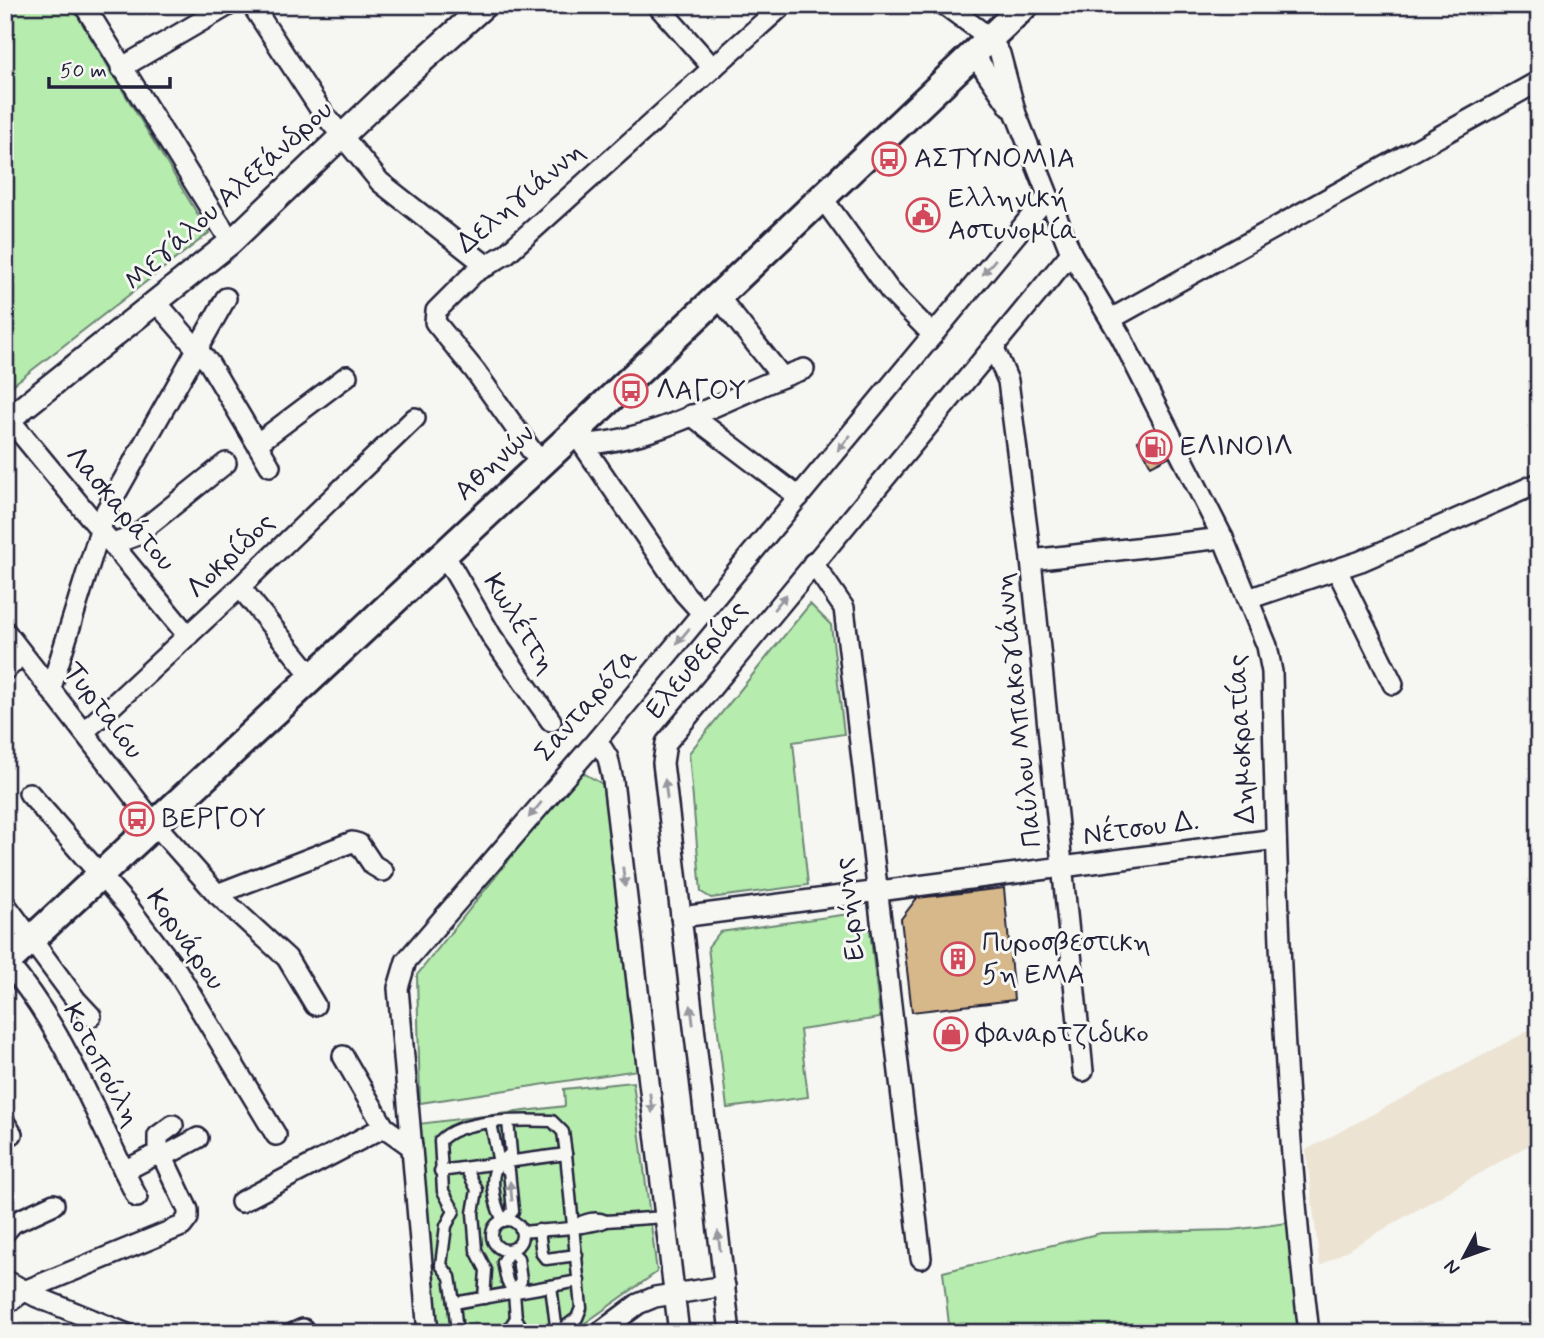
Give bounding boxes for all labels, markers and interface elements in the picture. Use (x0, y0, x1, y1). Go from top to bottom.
scale bar (49, 46, 170, 90)
text: 50 m (60, 57, 107, 85)
street label: Μεγάλου Αλεξάνδρου (117, 92, 341, 300)
street label: Δεληγιάννη (449, 134, 593, 262)
bus stop icon: ΑΣΤΥΝΟΜΙΑ (870, 140, 908, 178)
place label: ΑΣΤΥΝΟΜΙΑ (914, 141, 1075, 178)
place label: Ελληνική Αστυνομία (948, 181, 1077, 250)
public building icon: Ελληνική Αστυνομία (904, 196, 942, 234)
one-way arrow (981, 258, 996, 276)
bus stop icon: ΛΑΓΟΥ (612, 372, 650, 410)
place label: ΛΑΓΟΥ (656, 373, 746, 410)
street label: Αθηνών (447, 416, 543, 510)
fuel station icon: ΕΛΙΝΟΙΛ (1136, 428, 1174, 466)
place label: ΕΛΙΝΟΙΛ (1180, 429, 1293, 466)
one-way arrow (836, 433, 851, 451)
street label: Λασκαράτου (57, 439, 183, 579)
street label: Λοκρίδος (179, 505, 283, 607)
street label: Κωλέττη (474, 567, 564, 681)
street label: Παύλου Μπακογιάννη (986, 571, 1052, 849)
street label: Ελευθερίας (638, 593, 756, 727)
one-way arrow (772, 594, 787, 612)
one-way arrow (675, 627, 690, 645)
street label: Σανταρόζα (527, 640, 647, 770)
street label: Δημοκρατίας (1219, 653, 1265, 825)
street label: Τυρταίου (54, 655, 152, 767)
one-way arrow (660, 778, 671, 800)
bus stop icon: ΒΕΡΓΟΥ (118, 800, 156, 838)
place label: ΒΕΡΓΟΥ (162, 801, 266, 838)
one-way arrow (528, 801, 543, 818)
street label: Νέτσου Δ. (1081, 803, 1201, 855)
street label: Ειρήνης (825, 855, 875, 963)
one-way arrow (619, 867, 630, 889)
street label: Κορνάρου (137, 882, 233, 998)
place label: Πυροσβεστικη 5η ΕΜΑ (982, 925, 1151, 994)
building icon: Πυροσβεστικη 5η ΕΜΑ (939, 940, 977, 978)
street label: Κοτοπούλη (53, 997, 149, 1133)
one-way arrow (687, 1004, 698, 1026)
shop icon: Φαναρτζιδικο (932, 1015, 970, 1053)
place label: Φαναρτζιδικο (975, 1016, 1149, 1053)
one-way arrow (645, 1092, 656, 1114)
one-way arrow (505, 1180, 516, 1202)
north arrow (1428, 1222, 1498, 1292)
one-way arrow (714, 1229, 725, 1251)
text: N (1439, 1254, 1466, 1280)

